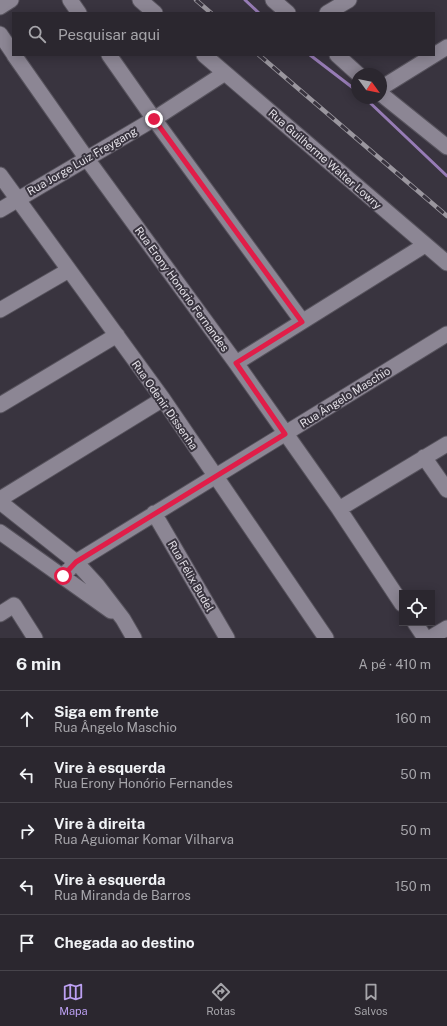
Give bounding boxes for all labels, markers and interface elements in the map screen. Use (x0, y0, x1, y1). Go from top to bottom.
search box (12, 12, 435, 56)
icon: search (26, 23, 48, 45)
text: Pesquisar aqui (58, 26, 160, 43)
north arrow (351, 68, 387, 104)
street label: Rua Guilherme Walter Lowry (266, 107, 384, 211)
route end (145, 110, 163, 128)
street label: Rua Jorge Luiz Freygang (25, 125, 139, 197)
street label: Rua Erony Honório Fernandes (133, 224, 232, 354)
street label: Rua Odenir Dissenha (130, 358, 200, 452)
street label: Rua Ângelo Maschio (298, 364, 392, 430)
street label: Rua Félix Budel (166, 538, 216, 614)
route start (54, 567, 72, 585)
map controls (399, 590, 435, 626)
button: locate (399, 590, 435, 626)
text: 6 min (16, 654, 61, 674)
text: A pé · 410 m (359, 657, 431, 672)
text: Siga em frente (54, 703, 159, 720)
icon: ahead (16, 708, 38, 730)
text: 160 m (395, 711, 431, 726)
text: Rua Ângelo Maschio (54, 720, 177, 735)
text: Vire à esquerda (54, 759, 166, 776)
icon: left (16, 764, 38, 786)
text: 50 m (400, 767, 431, 782)
text: Rua Erony Honório Fernandes (54, 776, 233, 791)
text: Vire à direita (54, 815, 145, 832)
icon: right (16, 820, 38, 842)
text: 50 m (400, 823, 431, 838)
text: Rua Aguiomar Komar Vilharva (54, 832, 234, 847)
text: Vire à esquerda (54, 871, 166, 888)
icon: left (16, 876, 38, 898)
text: 150 m (395, 879, 431, 894)
text: Rua Miranda de Barros (54, 888, 191, 903)
icon: arrive (16, 932, 38, 954)
text: Chegada ao destino (54, 934, 195, 951)
tab: Mapa (59, 981, 88, 1017)
tab: Rotas (206, 981, 235, 1017)
tab: Salvos (354, 981, 388, 1017)

